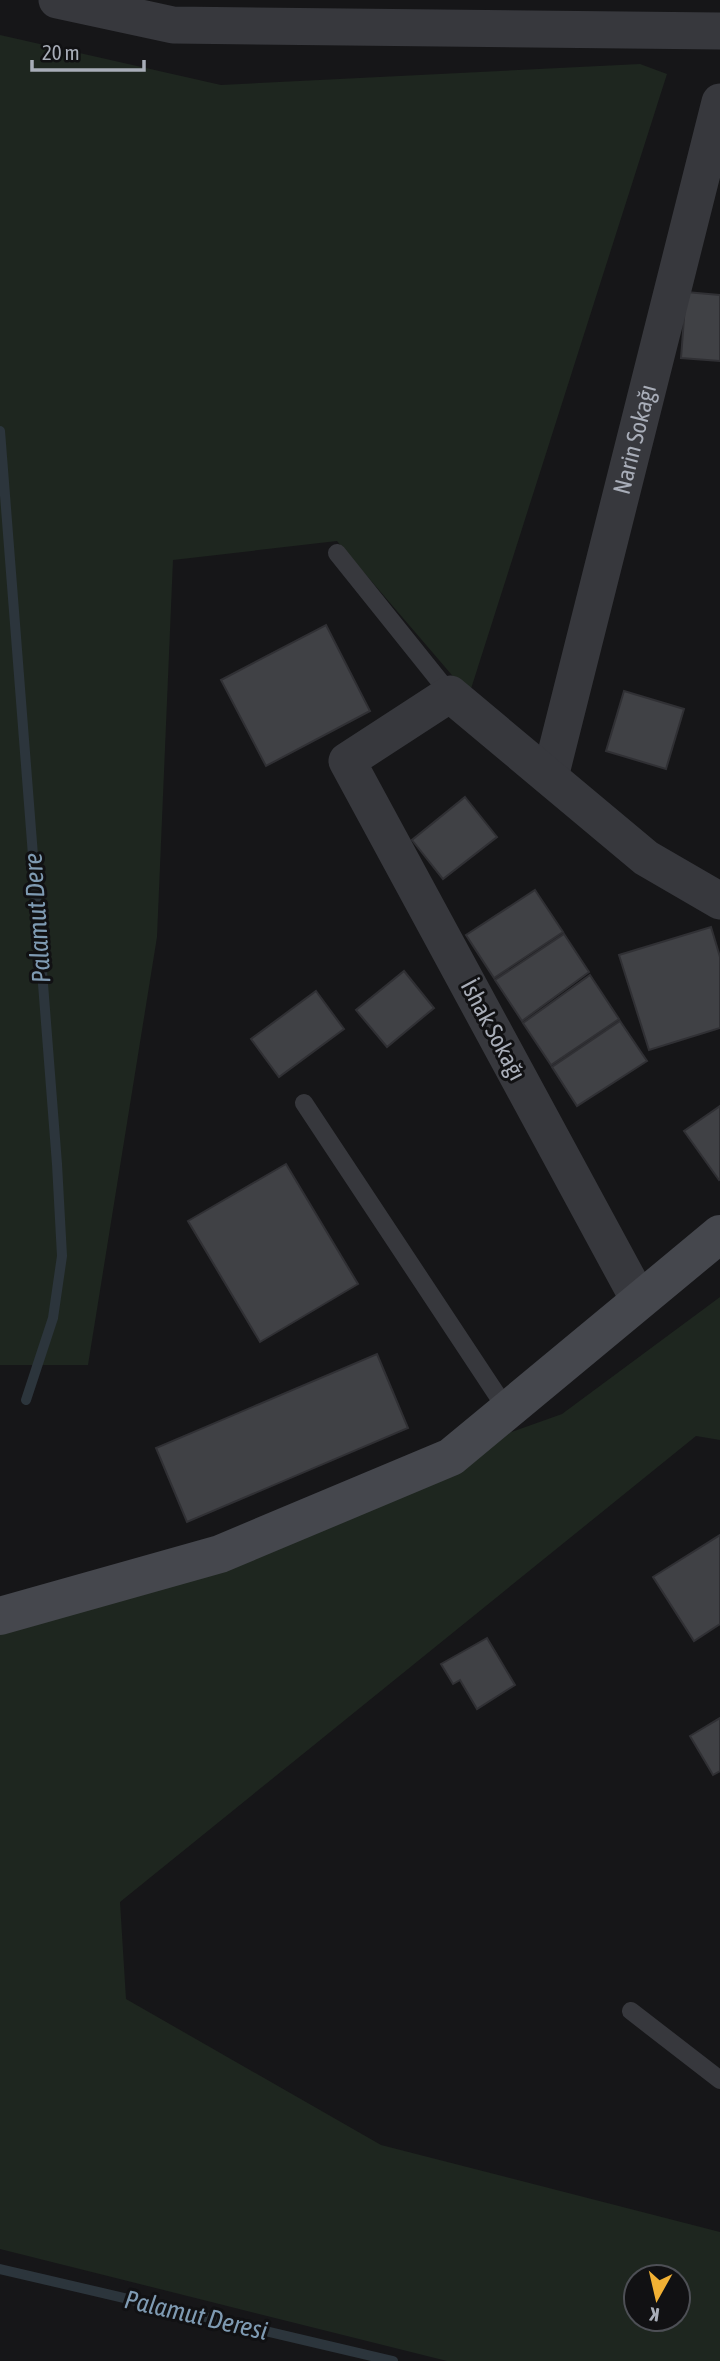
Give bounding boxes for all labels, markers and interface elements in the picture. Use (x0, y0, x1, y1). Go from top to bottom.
scale bar (32, 28, 144, 72)
text: 20 m (42, 40, 80, 64)
street label: Narin Sokağı (608, 382, 661, 497)
water label: Palamut Dere (17, 852, 57, 984)
street label: İshak Sokağı (456, 975, 531, 1085)
north arrow (622, 2263, 692, 2333)
water label: Palamut Deresi (122, 2284, 270, 2346)
text: K (648, 2303, 661, 2326)

